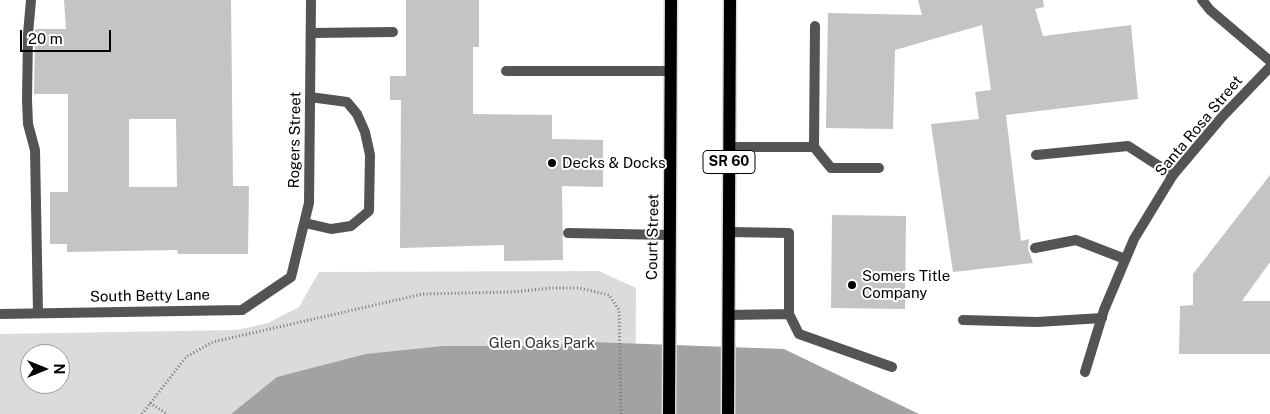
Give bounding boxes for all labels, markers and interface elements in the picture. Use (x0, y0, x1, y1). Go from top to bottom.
scale bar (22, 20, 114, 52)
text: 20 m (28, 30, 63, 47)
street label: Santa Rosa Street (1152, 72, 1246, 180)
street label: Rogers Street (285, 91, 305, 189)
road number: SR 60 (703, 150, 755, 173)
place label: Decks & Docks (562, 154, 665, 172)
marker: Decks & Docks (546, 157, 558, 169)
street label: Court Street (643, 194, 663, 280)
place label: Somers Title Company (862, 267, 950, 302)
marker: Somers Title Company (846, 279, 858, 291)
street label: South Betty Lane (90, 286, 210, 306)
park label: Glen Oaks Park (489, 334, 595, 352)
north arrow (20, 344, 70, 394)
text: N (51, 364, 67, 374)

